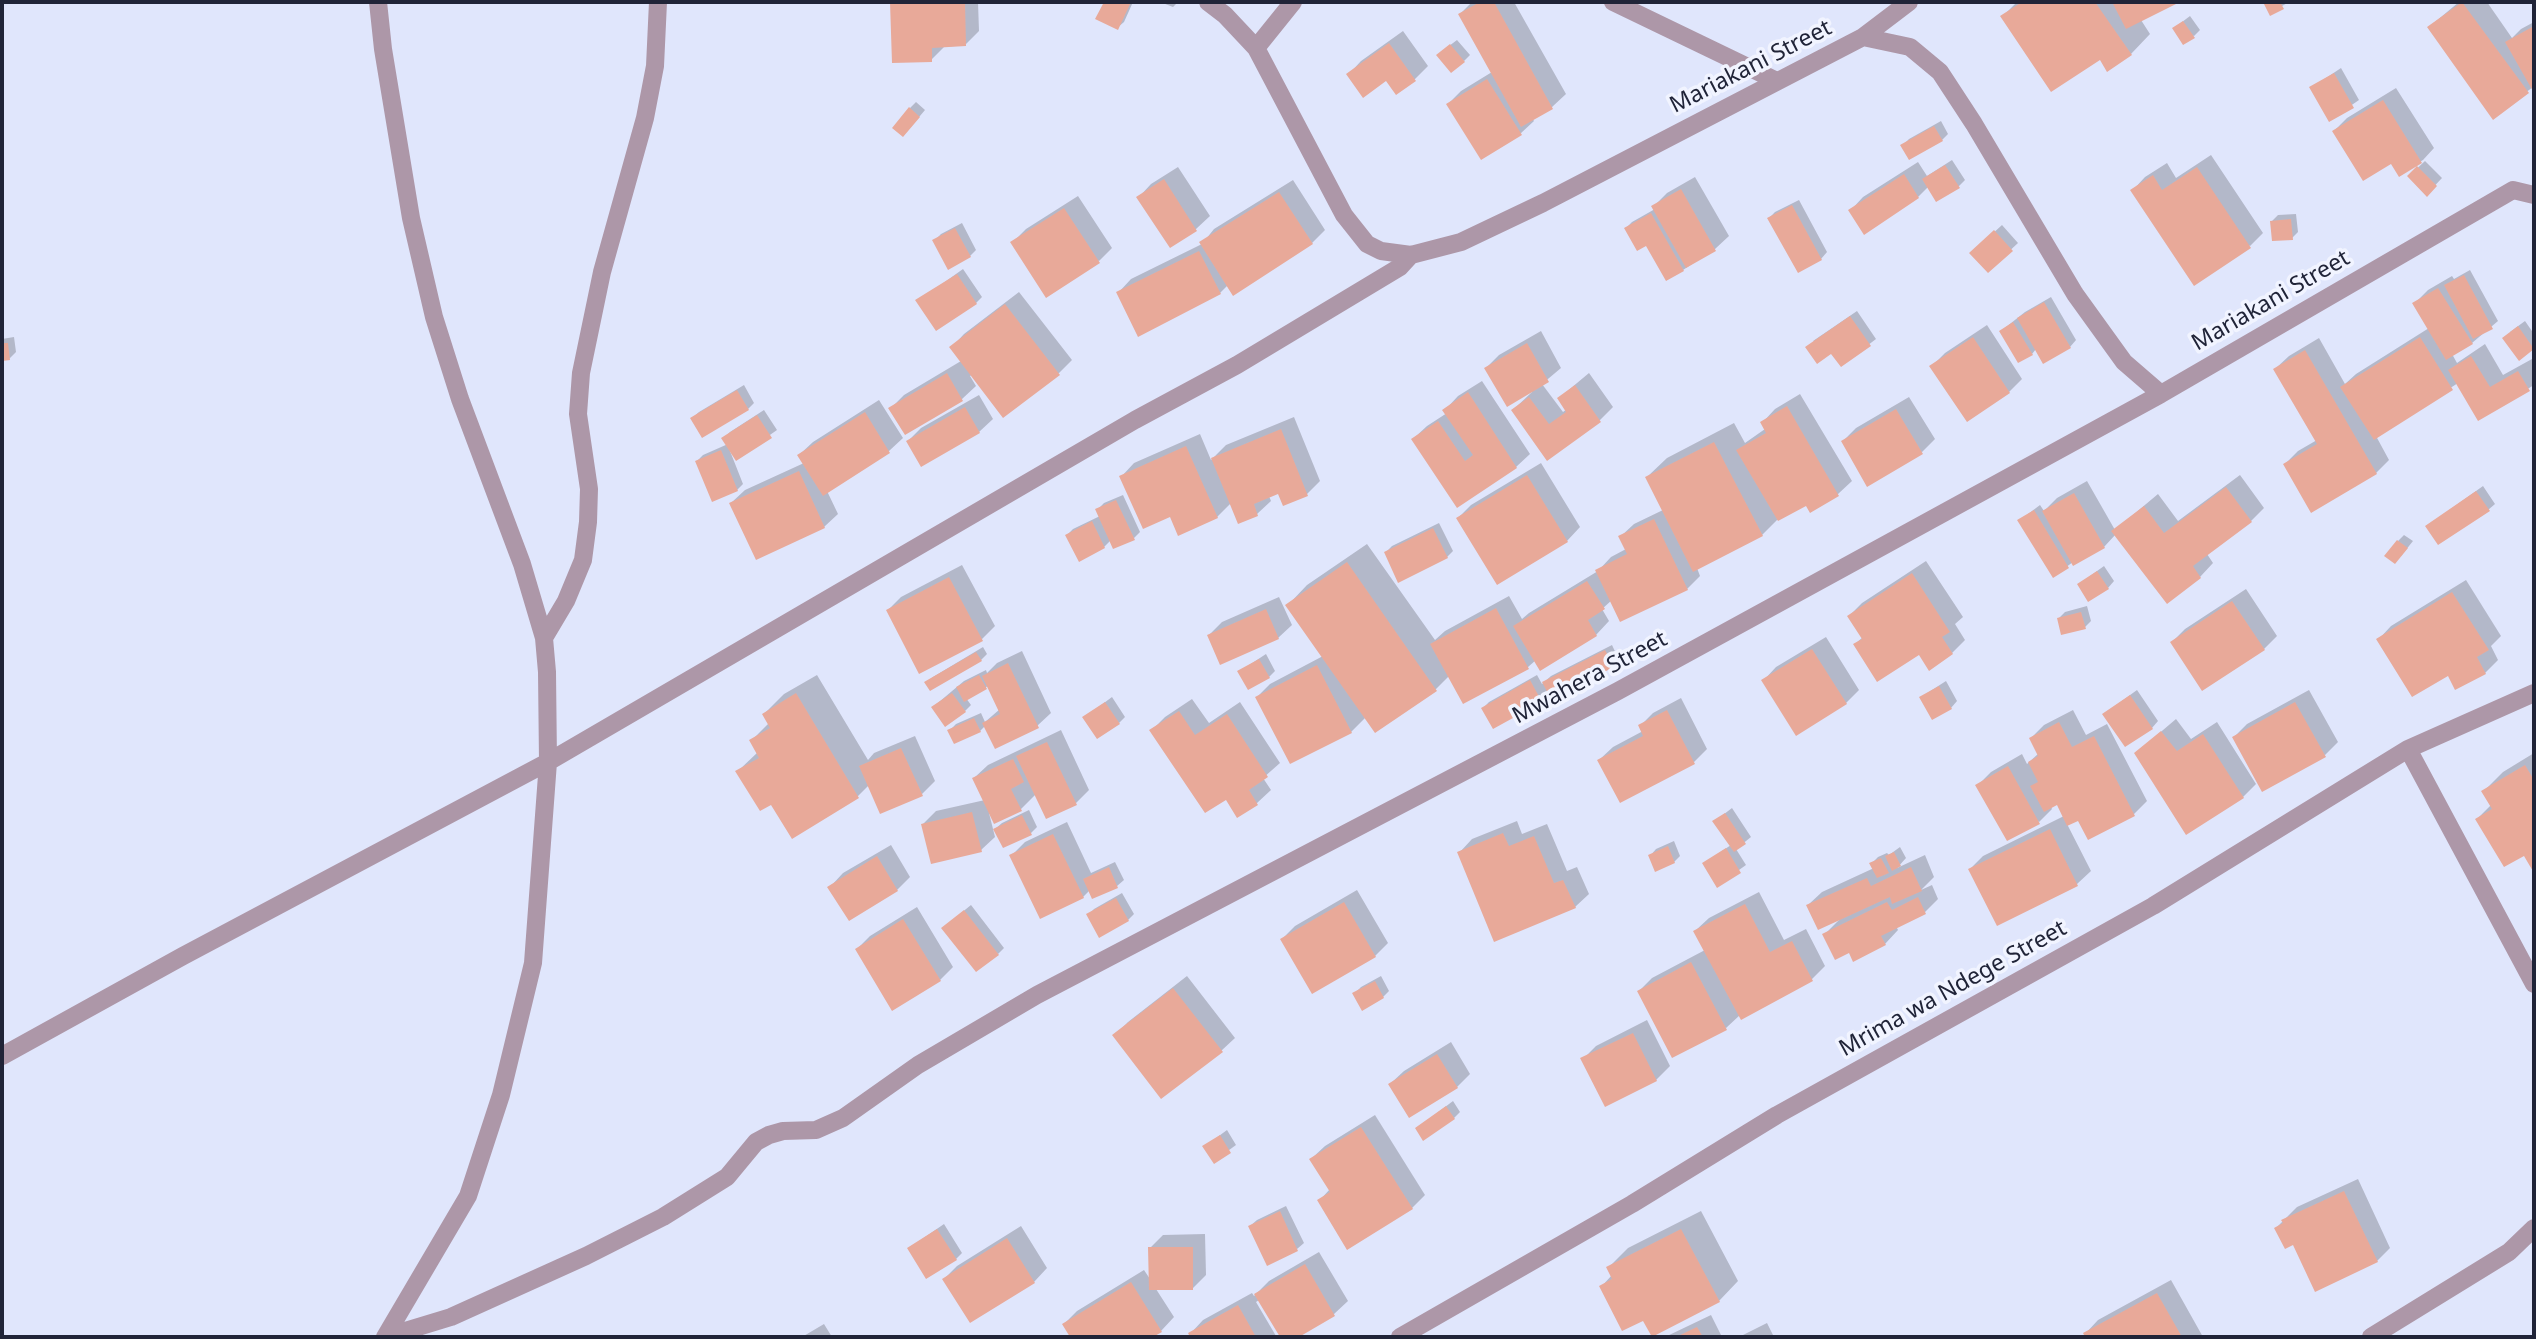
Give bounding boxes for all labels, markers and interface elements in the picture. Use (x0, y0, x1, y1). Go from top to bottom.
street label: Mariakani Street (1666, 14, 1836, 120)
street label: Mariakani Street (2187, 245, 2355, 357)
street label: Mwahera Street (1508, 626, 1672, 730)
street label: Mrima wa Ndege Street (1835, 915, 2071, 1063)

